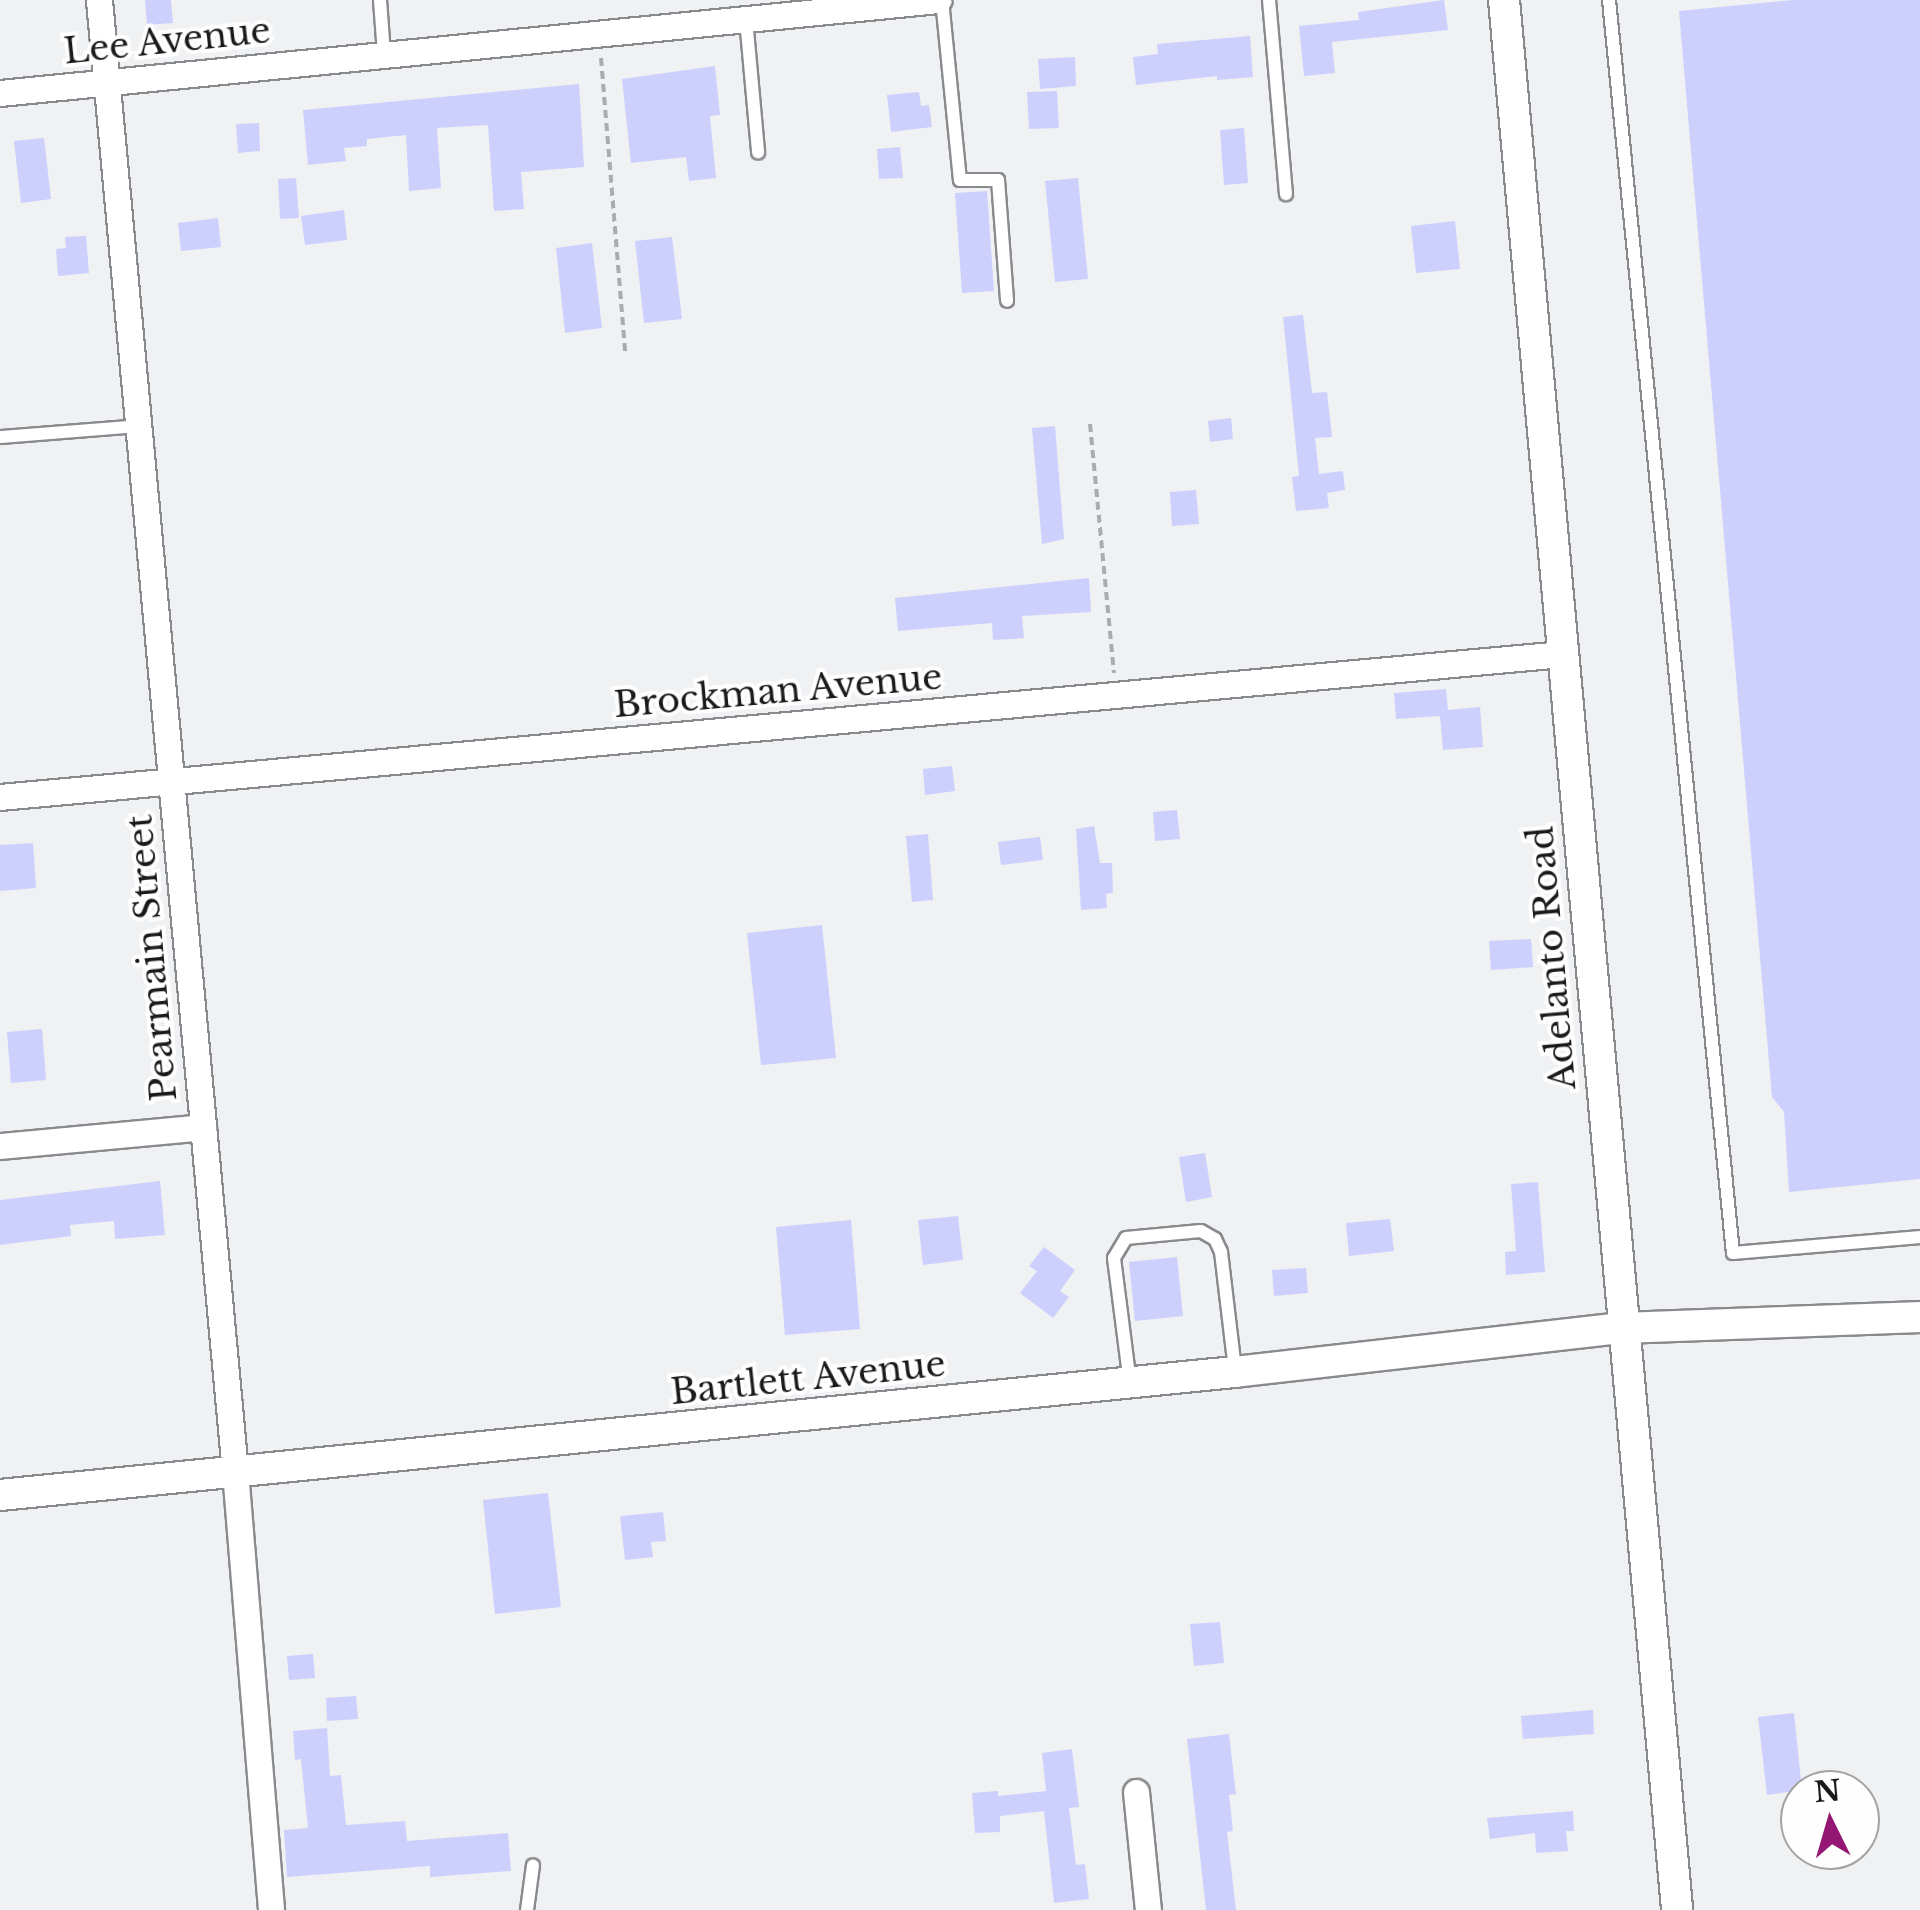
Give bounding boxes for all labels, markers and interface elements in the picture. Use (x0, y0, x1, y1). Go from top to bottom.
street label: Lee Avenue (61, 9, 273, 73)
street label: Brockman Avenue (611, 656, 945, 726)
street label: Pearmain Street (119, 813, 185, 1103)
street label: Adelanto Road (1520, 825, 1584, 1091)
street label: Bartlett Avenue (668, 1343, 948, 1413)
north arrow (1780, 1770, 1880, 1870)
text: N (1813, 1773, 1842, 1810)

